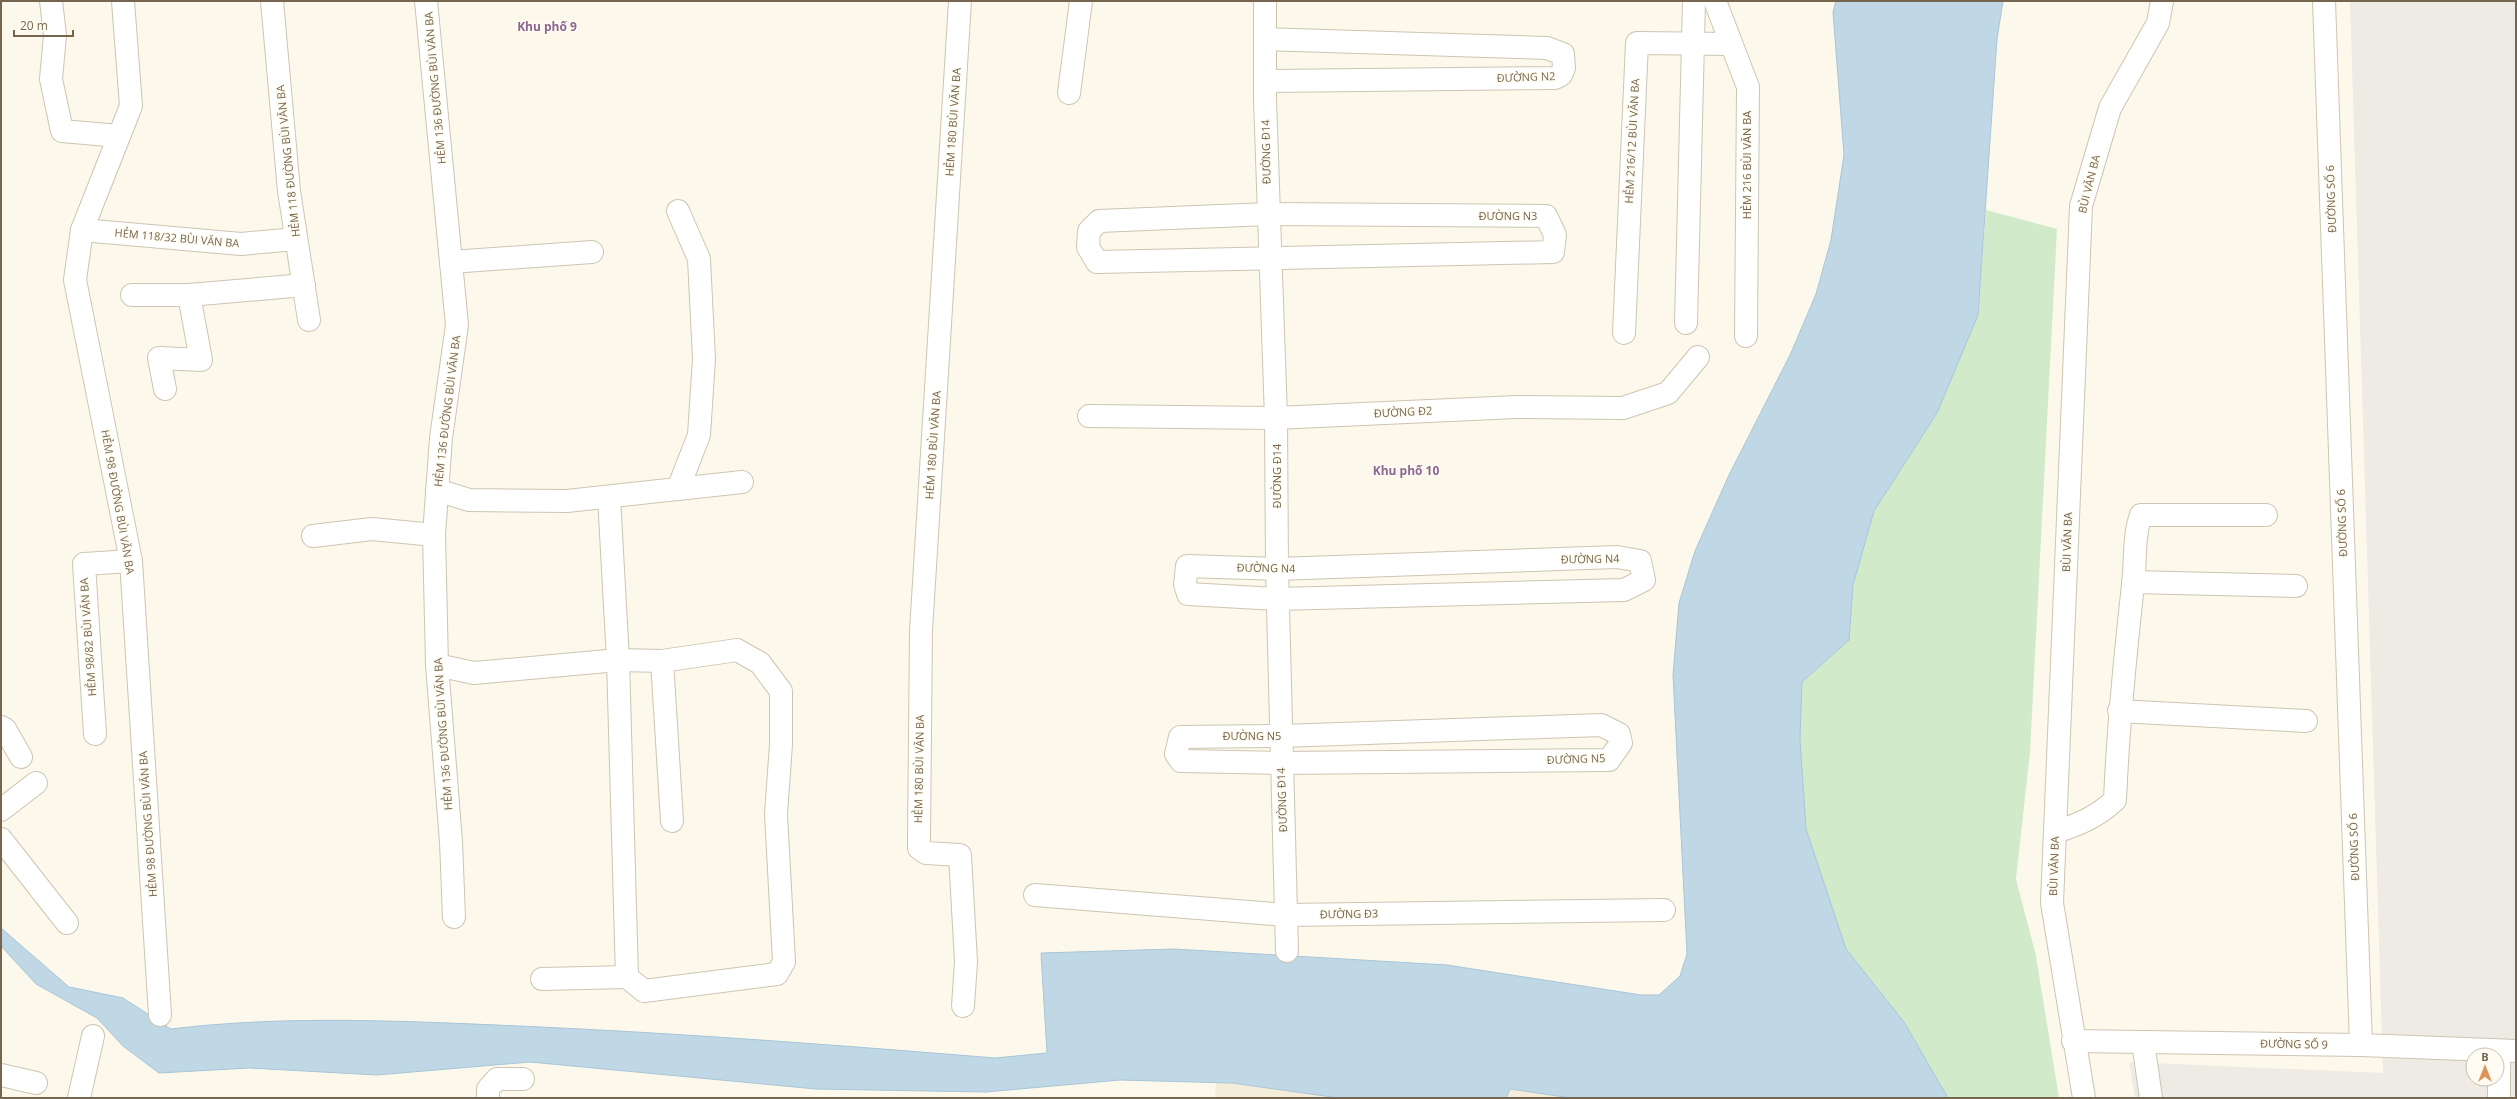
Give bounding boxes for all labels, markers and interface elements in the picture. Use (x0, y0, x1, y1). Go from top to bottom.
street label: HẺM 136 ĐƯỜNG BÙI VĂN BA (420, 11, 449, 165)
scale bar (14, 12, 73, 38)
text: 20 m (20, 17, 48, 34)
district label: Khu phố 9 (517, 18, 577, 35)
street label: HẺM 180 BÙI VĂN BA (941, 67, 964, 177)
street label: ĐƯỜNG N2 (1496, 68, 1556, 85)
street label: HẺM 216/12 BÙI VĂN BA (1621, 78, 1642, 204)
street label: HẺM 118 ĐƯỜNG BÙI VĂN BA (272, 84, 303, 238)
street label: HẺM 216 BÙI VĂN BA (1739, 111, 1754, 219)
street label: ĐƯỜNG Đ14 (1257, 119, 1274, 185)
street label: BÙI VĂN BA (2074, 153, 2103, 215)
street label: ĐƯỜNG SỐ 6 (2322, 165, 2339, 233)
street label: ĐƯỜNG N3 (1479, 208, 1537, 223)
street label: HẺM 118/32 BÙI VĂN BA (114, 225, 240, 250)
street label: HẺM 136 ĐƯỜNG BÙI VĂN BA (430, 334, 463, 488)
street label: HẺM 180 BÙI VĂN BA (921, 390, 944, 500)
street label: ĐƯỜNG Đ2 (1373, 402, 1433, 421)
street label: HẺM 98 ĐƯỜNG BÙI VĂN BA (98, 429, 139, 575)
street label: ĐƯỜNG Đ14 (1269, 443, 1284, 508)
district label: Khu phố 10 (1373, 462, 1439, 479)
street label: ĐƯỜNG SỐ 6 (2333, 489, 2350, 557)
street label: BÙI VĂN BA (2058, 512, 2075, 572)
street label: ĐƯỜNG N4 (1560, 550, 1620, 567)
street label: ĐƯỜNG N4 (1236, 559, 1296, 576)
street label: HẺM 98/82 BÙI VĂN BA (76, 577, 99, 697)
street label: HẺM 136 ĐƯỜNG BÙI VĂN BA (430, 657, 455, 811)
street label: HẺM 180 BÙI VĂN BA (910, 715, 927, 823)
street label: ĐƯỜNG N5 (1223, 728, 1281, 743)
street label: HẺM 98 ĐƯỜNG BÙI VĂN BA (135, 750, 160, 898)
street label: ĐƯỜNG N5 (1546, 750, 1606, 767)
street label: ĐƯỜNG Đ14 (1273, 767, 1290, 833)
street label: ĐƯỜNG SỐ 6 (2345, 813, 2362, 881)
street label: BÙI VĂN BA (2045, 836, 2062, 896)
street label: ĐƯỜNG Đ3 (1320, 905, 1378, 922)
street label: ĐƯỜNG SỐ 9 (2260, 1035, 2328, 1052)
north arrow (2465, 1047, 2505, 1087)
text: B (2481, 1049, 2489, 1064)

